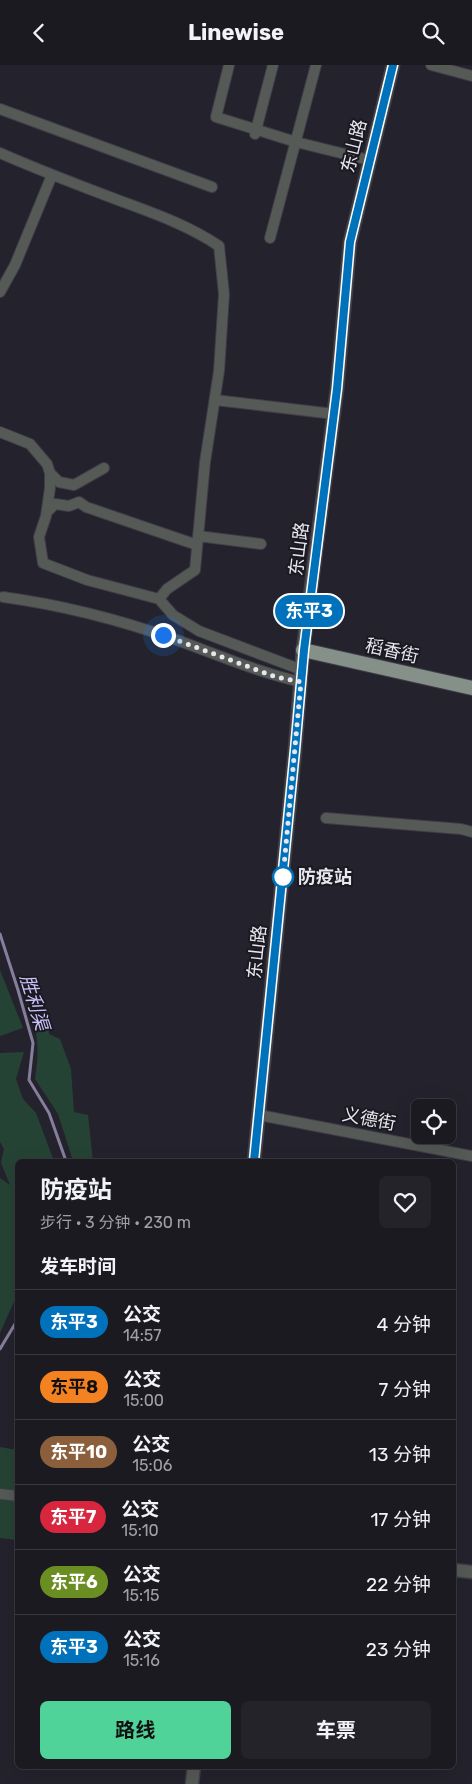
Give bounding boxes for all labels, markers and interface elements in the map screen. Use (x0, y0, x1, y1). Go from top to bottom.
icon: back (25, 19, 53, 47)
text: Linewise (188, 19, 284, 46)
icon: search (419, 19, 447, 47)
street label: 东山路 (337, 117, 371, 175)
street label: 东山路 (285, 521, 313, 577)
line badge: 东平3 (280, 595, 338, 627)
text: 东平3 (285, 600, 333, 622)
your location (151, 623, 176, 648)
street label: 稻香街 (363, 634, 421, 668)
marker: 防疫站 (272, 866, 294, 888)
place label: 防疫站 (298, 866, 352, 888)
street label: 东山路 (243, 924, 271, 980)
water label: 胜利渠 (15, 972, 55, 1036)
map controls (411, 1099, 456, 1144)
button: locate (411, 1099, 456, 1144)
street label: 义德街 (340, 1103, 398, 1135)
text: 防疫站 (40, 1176, 112, 1204)
button: heart (379, 1176, 431, 1228)
text: 步行 · 3 分钟 · 230 m (40, 1213, 191, 1232)
text: 发车时间 (40, 1255, 116, 1278)
text: 公交 (123, 1303, 161, 1326)
text: 东平3 (50, 1311, 98, 1333)
text: 4 分钟 (377, 1313, 431, 1336)
text: 14:57 (123, 1326, 161, 1345)
text: 公交 (123, 1368, 161, 1391)
text: 东平8 (50, 1376, 98, 1398)
text: 7 分钟 (379, 1378, 431, 1401)
text: 15:00 (123, 1391, 164, 1410)
text: 公交 (132, 1433, 170, 1456)
text: 东平10 (50, 1441, 107, 1463)
text: 13 分钟 (369, 1443, 431, 1466)
text: 15:06 (132, 1456, 172, 1475)
text: 公交 (121, 1498, 159, 1521)
text: 东平7 (50, 1506, 96, 1528)
text: 17 分钟 (370, 1508, 431, 1531)
text: 15:10 (121, 1521, 159, 1540)
text: 公交 (123, 1563, 161, 1586)
text: 东平6 (50, 1571, 98, 1593)
text: 22 分钟 (366, 1573, 431, 1596)
text: 15:15 (123, 1586, 160, 1605)
text: 公交 (123, 1628, 161, 1651)
text: 东平3 (50, 1636, 98, 1658)
text: 23 分钟 (366, 1638, 431, 1661)
text: 15:16 (123, 1651, 160, 1670)
button: 路线 (40, 1701, 231, 1759)
button: 车票 (241, 1701, 431, 1759)

